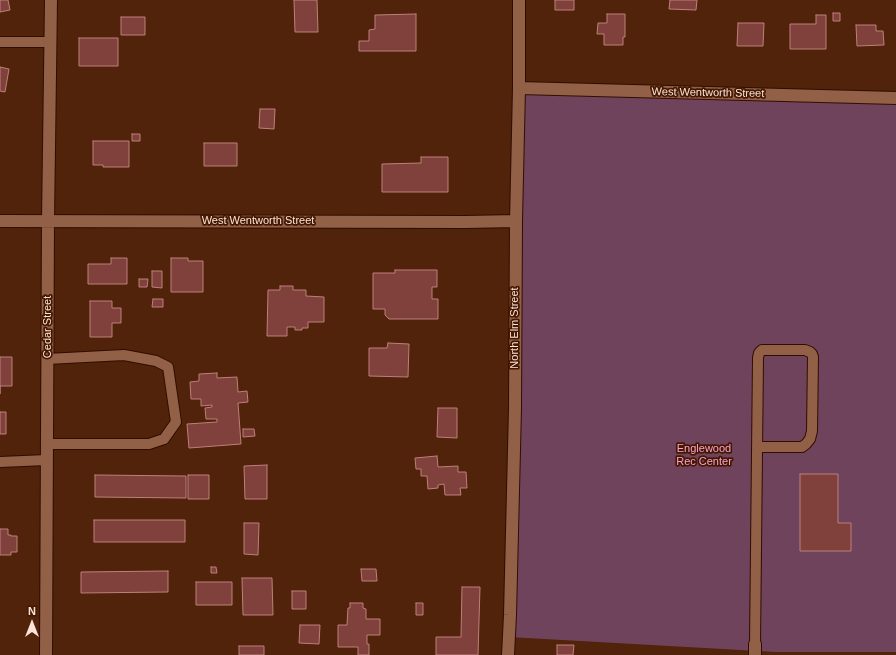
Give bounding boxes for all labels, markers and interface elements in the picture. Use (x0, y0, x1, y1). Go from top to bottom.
street label: West Wentworth Street (652, 85, 764, 101)
street label: West Wentworth Street (202, 214, 314, 228)
street label: North Elm Street (508, 287, 522, 369)
street label: Cedar Street (41, 296, 55, 358)
park label: Englewood Rec Center (676, 442, 732, 468)
north arrow (12, 603, 52, 643)
text: N (28, 605, 36, 617)

